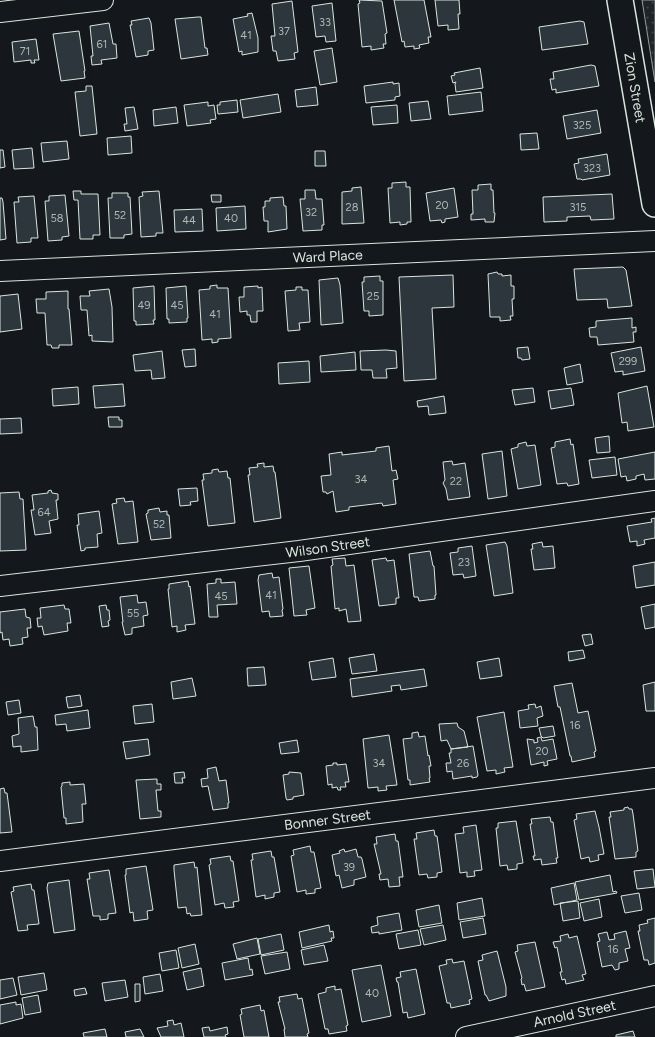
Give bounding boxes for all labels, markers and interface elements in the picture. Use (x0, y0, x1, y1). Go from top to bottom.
house number: 33 (319, 16, 331, 29)
house number: 37 (278, 25, 290, 38)
house number: 41 (240, 29, 252, 42)
house number: 61 (97, 38, 107, 51)
house number: 71 (20, 45, 30, 58)
street label: Zion Street (621, 51, 649, 124)
house number: 325 (573, 119, 591, 132)
house number: 323 (583, 162, 601, 175)
house number: 20 (435, 199, 449, 212)
house number: 28 (346, 201, 359, 214)
house number: 315 (570, 201, 586, 214)
house number: 32 (305, 206, 317, 219)
house number: 52 (114, 209, 126, 222)
house number: 58 (50, 212, 64, 225)
house number: 40 (224, 212, 238, 225)
house number: 44 (182, 214, 196, 227)
street label: Ward Place (292, 246, 363, 266)
house number: 25 (367, 290, 379, 303)
house number: 49 (137, 299, 151, 312)
house number: 45 (170, 299, 184, 312)
house number: 41 (209, 308, 221, 321)
house number: 299 (619, 355, 637, 368)
house number: 34 (355, 473, 368, 486)
house number: 22 (450, 475, 462, 488)
house number: 64 (37, 506, 51, 519)
house number: 52 (153, 518, 165, 531)
street label: Wilson Street (285, 533, 371, 561)
house number: 23 (458, 556, 470, 569)
house number: 41 (265, 589, 277, 602)
house number: 45 (214, 590, 228, 603)
house number: 55 (127, 607, 139, 620)
house number: 16 (570, 719, 580, 732)
house number: 20 (535, 745, 549, 758)
house number: 34 (373, 757, 386, 770)
house number: 26 (457, 757, 469, 770)
street label: Bonner Street (283, 806, 372, 833)
house number: 39 (343, 861, 355, 874)
house number: 16 (608, 943, 618, 956)
house number: 40 (365, 987, 379, 1000)
street label: Arnold Street (532, 996, 617, 1031)

